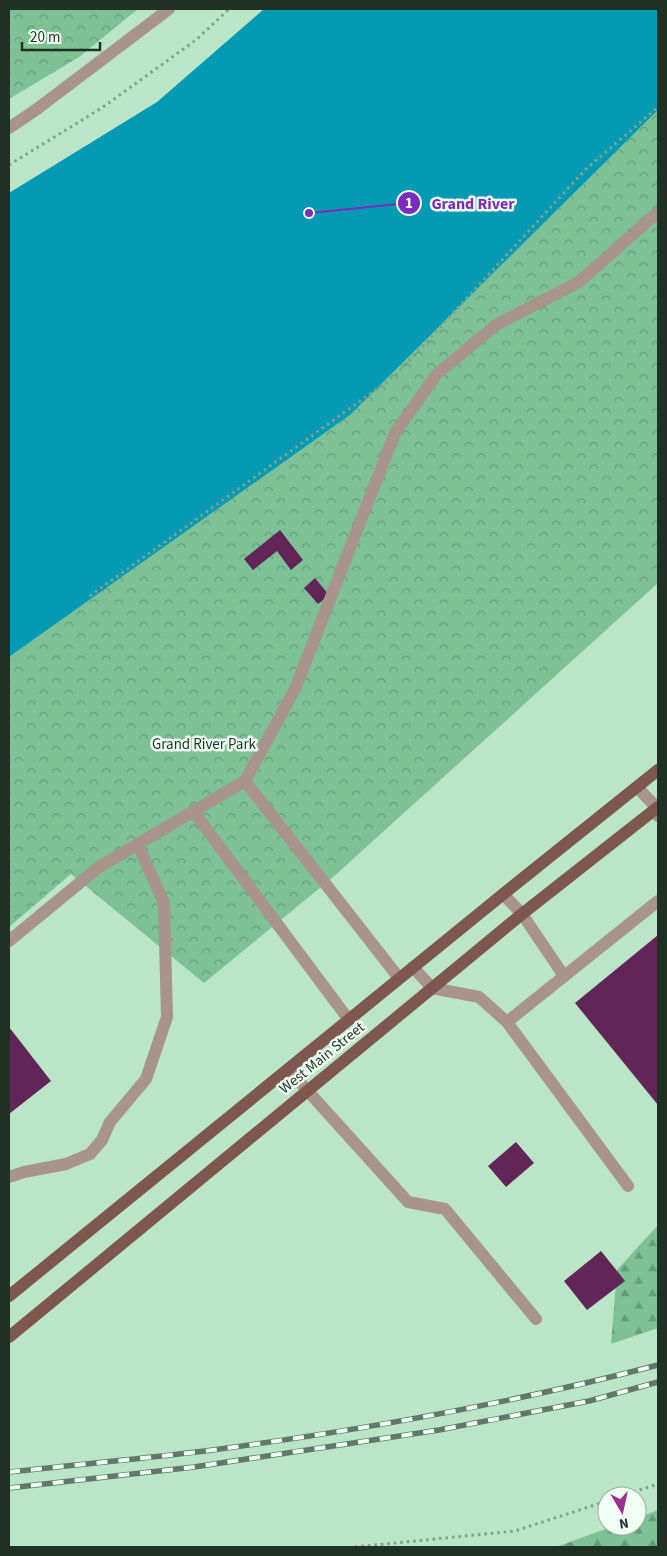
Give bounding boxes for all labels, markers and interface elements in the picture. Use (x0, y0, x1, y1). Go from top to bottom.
scale bar (22, 20, 100, 52)
text: 20 m (30, 27, 60, 48)
callout: Grand River (397, 188, 525, 219)
text: 1 (405, 193, 413, 214)
text: Grand River (431, 193, 515, 215)
park label: Grand River Park (152, 734, 257, 755)
street label: West Main Street (275, 1017, 369, 1099)
north arrow (597, 1486, 647, 1536)
text: N (618, 1512, 630, 1533)

